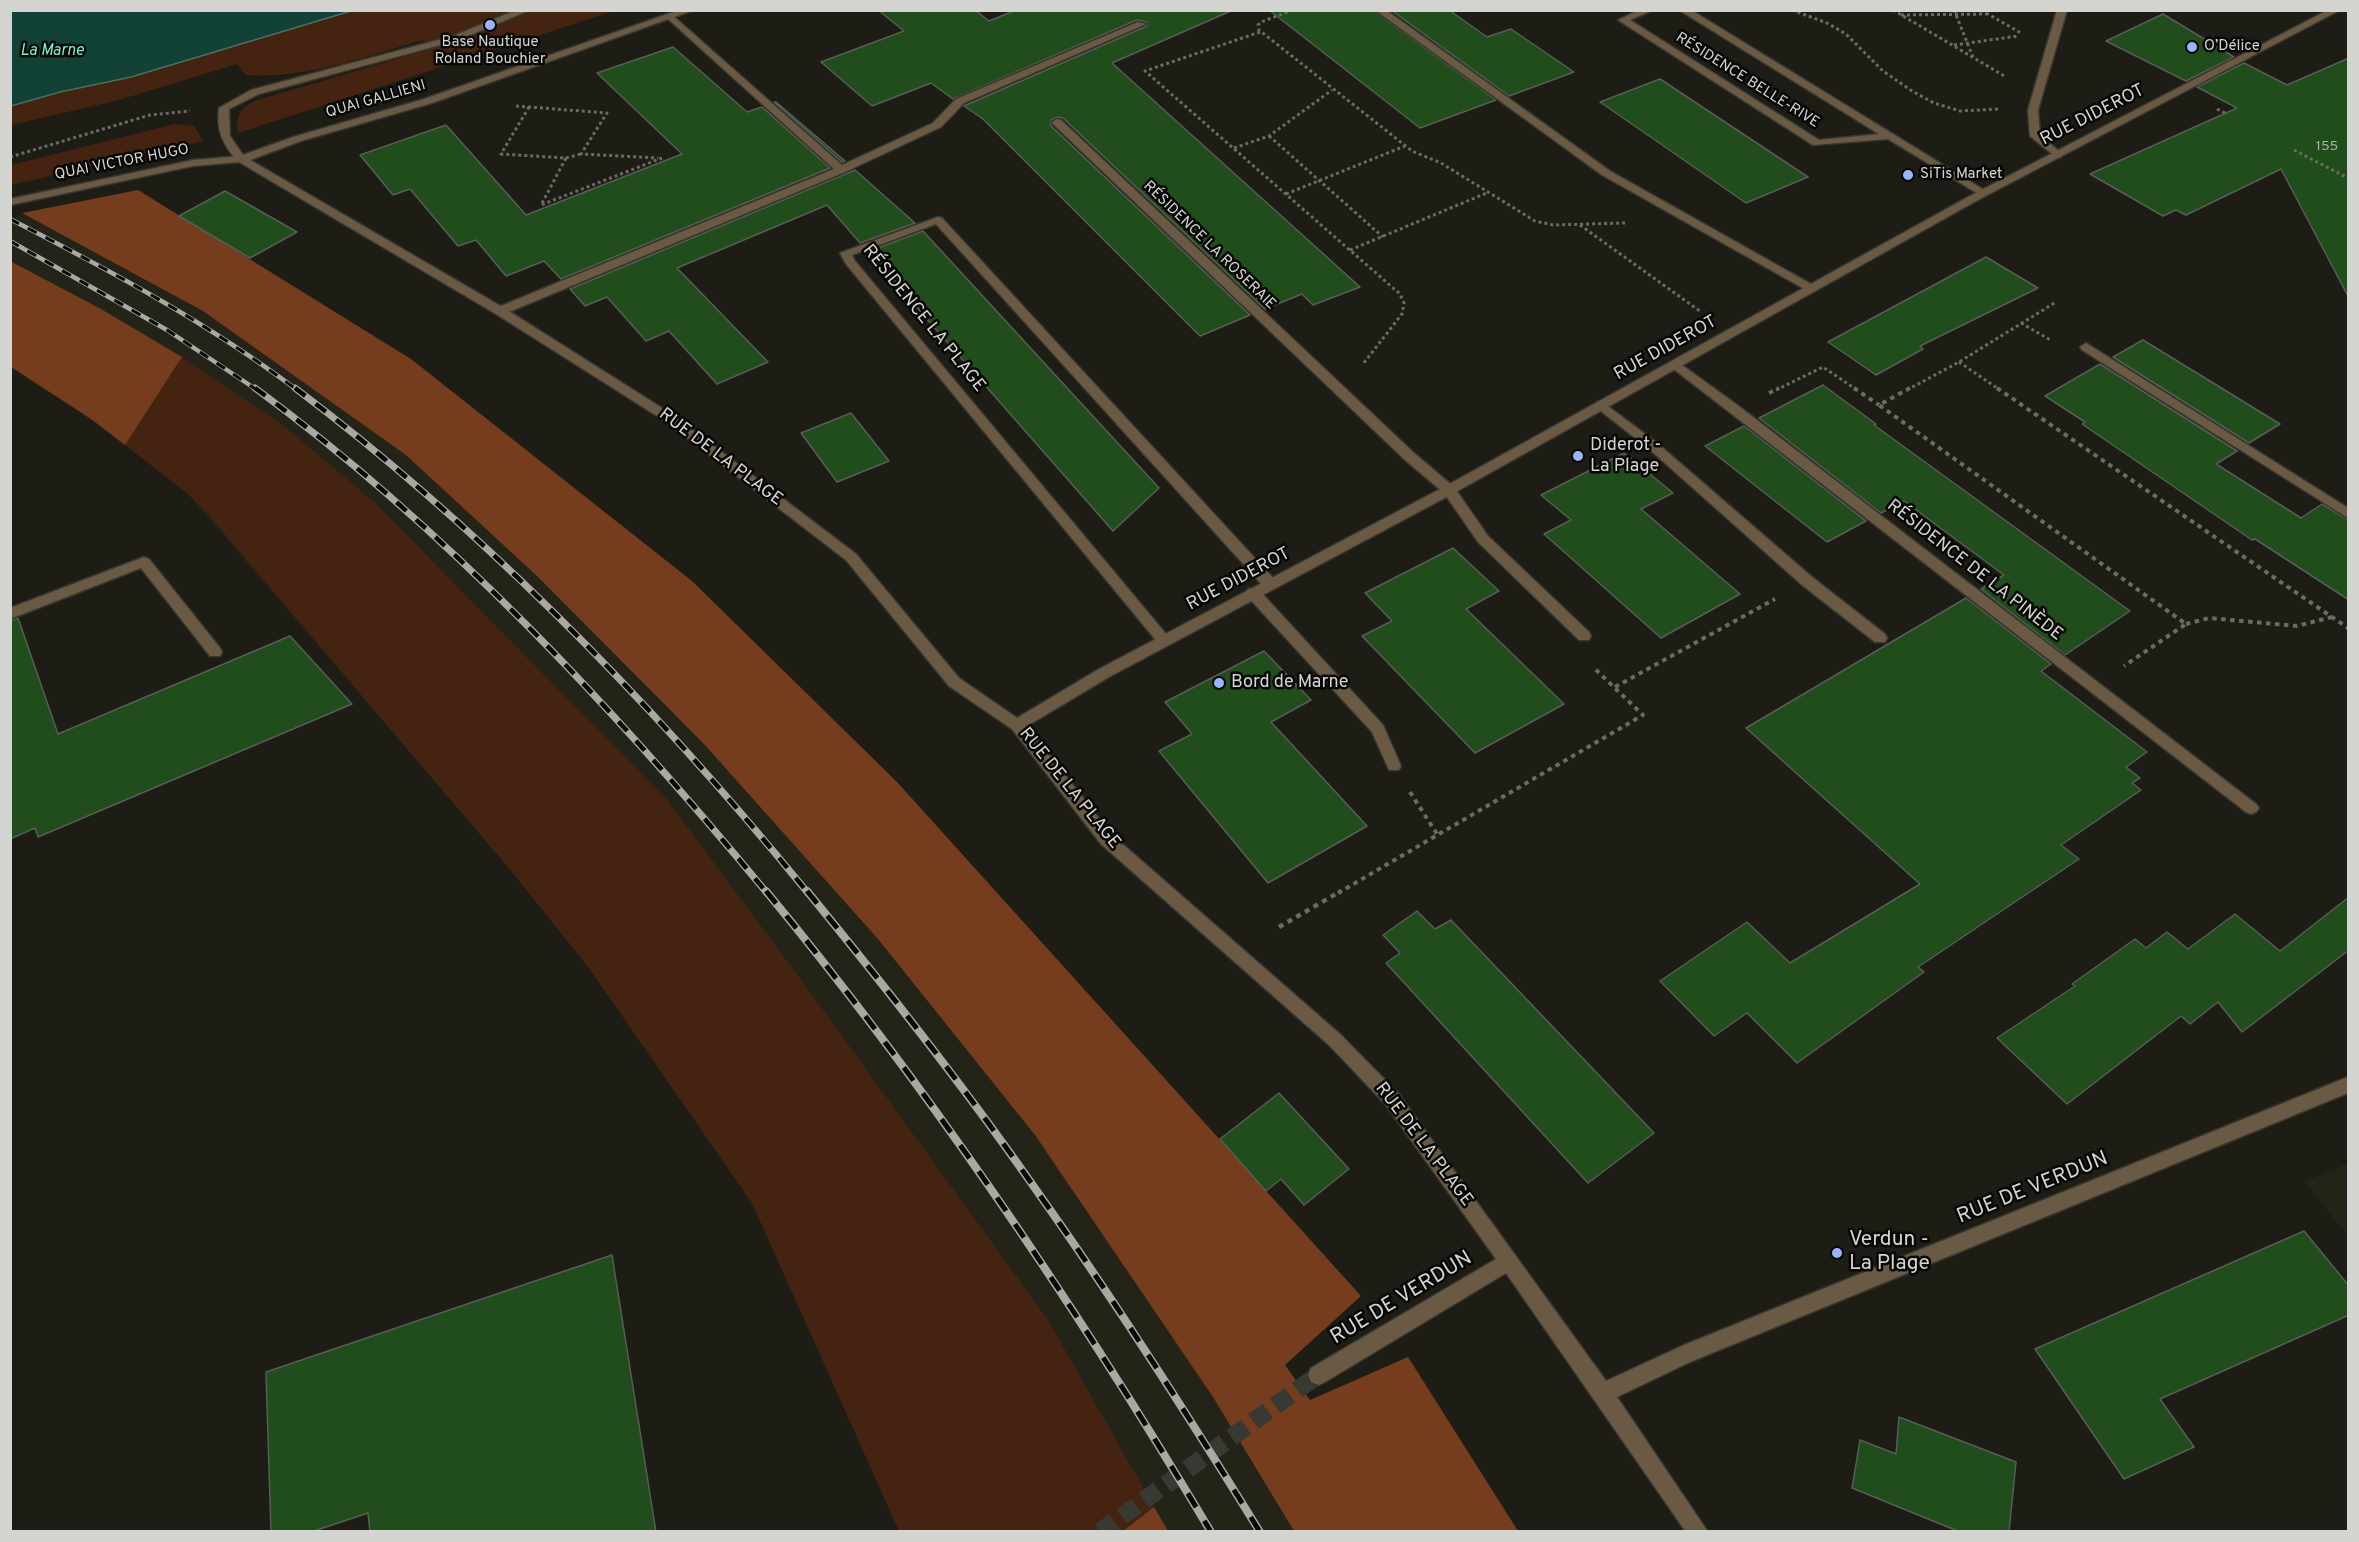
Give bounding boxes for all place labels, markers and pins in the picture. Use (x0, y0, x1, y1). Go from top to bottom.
marker: Base Nautique Roland Bouchier (483, 18, 497, 32)
place label: Base Nautique Roland Bouchier (434, 34, 546, 69)
place label: O’Délice (2204, 38, 2260, 56)
marker: O’Délice (2185, 40, 2199, 54)
place label: SiTis Market (1920, 166, 2002, 184)
marker: SiTis Market (1901, 168, 1915, 182)
place label: Diderot - La Plage (1590, 435, 1661, 478)
marker: Diderot - La Plage (1571, 449, 1585, 463)
place label: Bord de Marne (1231, 672, 1348, 694)
marker: Bord de Marne (1212, 676, 1226, 690)
place label: Verdun - La Plage (1849, 1228, 1930, 1278)
marker: Verdun - La Plage (1830, 1246, 1844, 1260)

